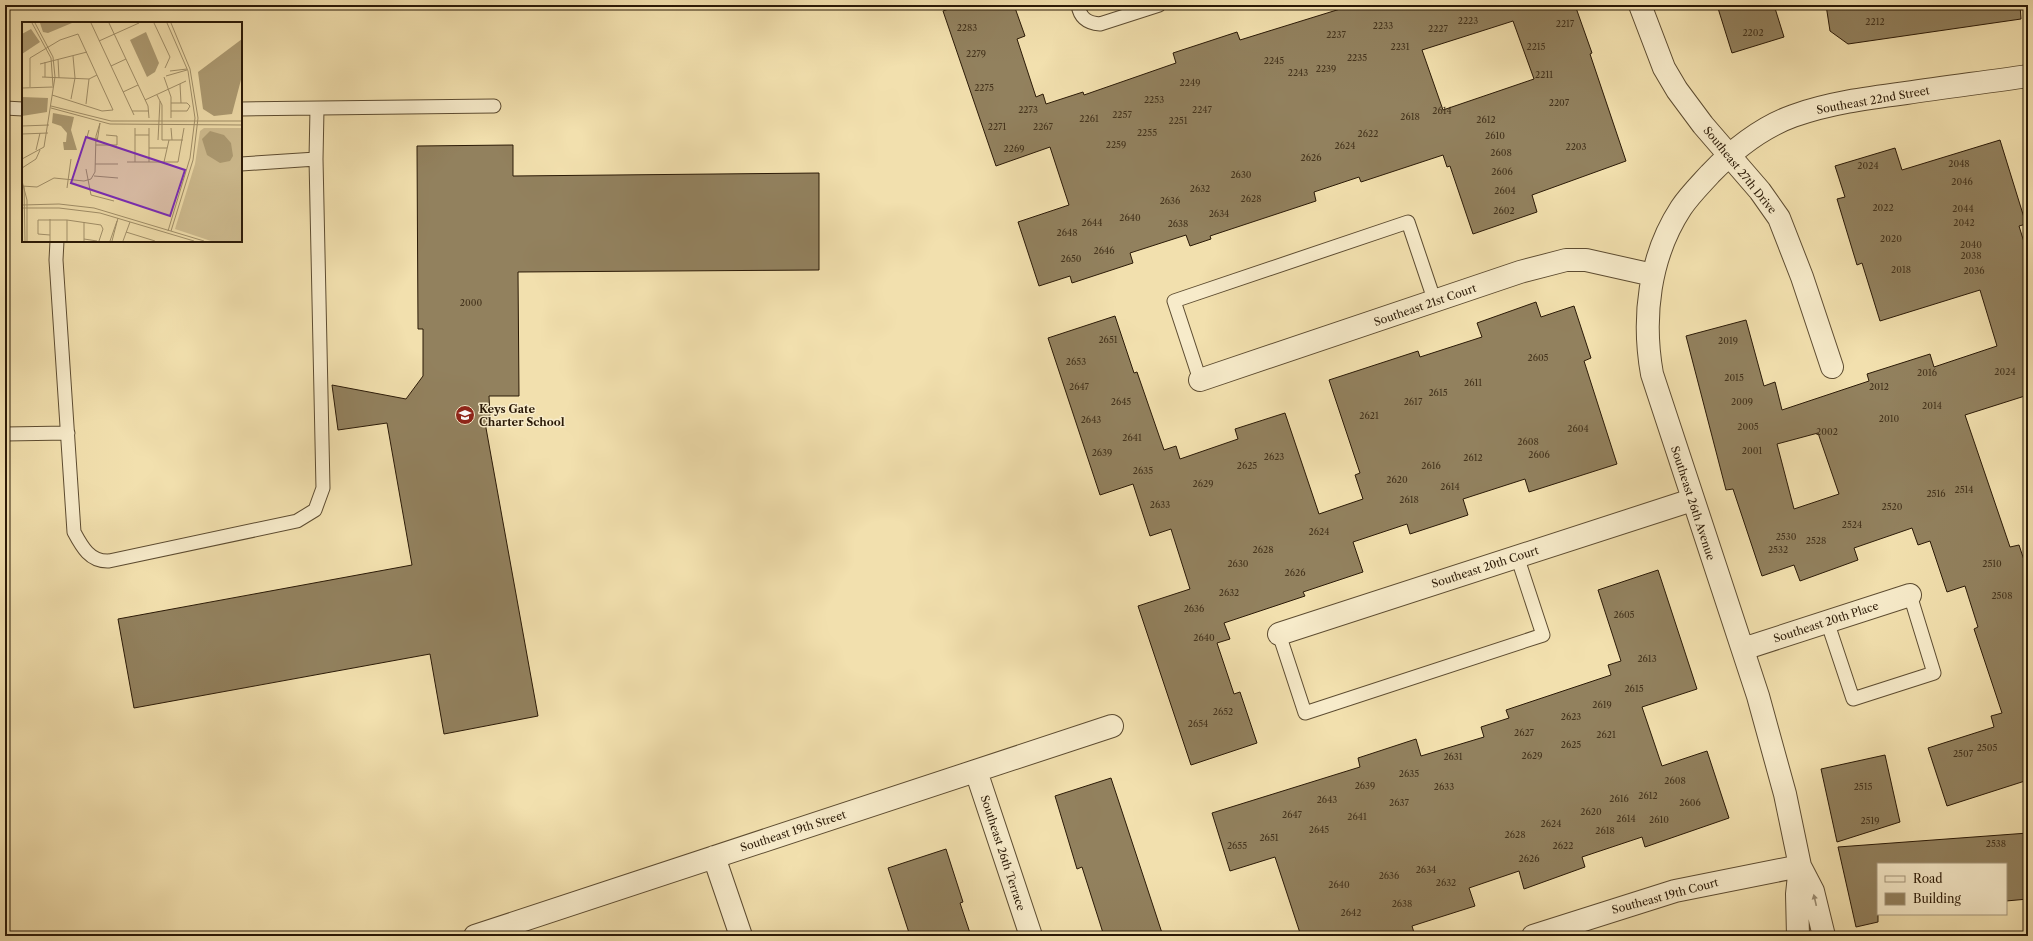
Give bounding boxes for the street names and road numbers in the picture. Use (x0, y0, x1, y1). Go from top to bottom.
street label: Southeast 22nd Street (1815, 83, 1931, 117)
street label: Southeast 27th Drive (1700, 123, 1780, 217)
street label: Southeast 21st Court (1372, 281, 1478, 329)
street label: Southeast 26th Avenue (1668, 444, 1718, 562)
street label: Southeast 20th Court (1430, 543, 1540, 591)
street label: Southeast 20th Place (1772, 598, 1880, 646)
street label: Southeast 26th Terrace (978, 793, 1028, 913)
street label: Southeast 19th Street (738, 807, 848, 855)
street label: Southeast 19th Court (1610, 875, 1720, 917)

